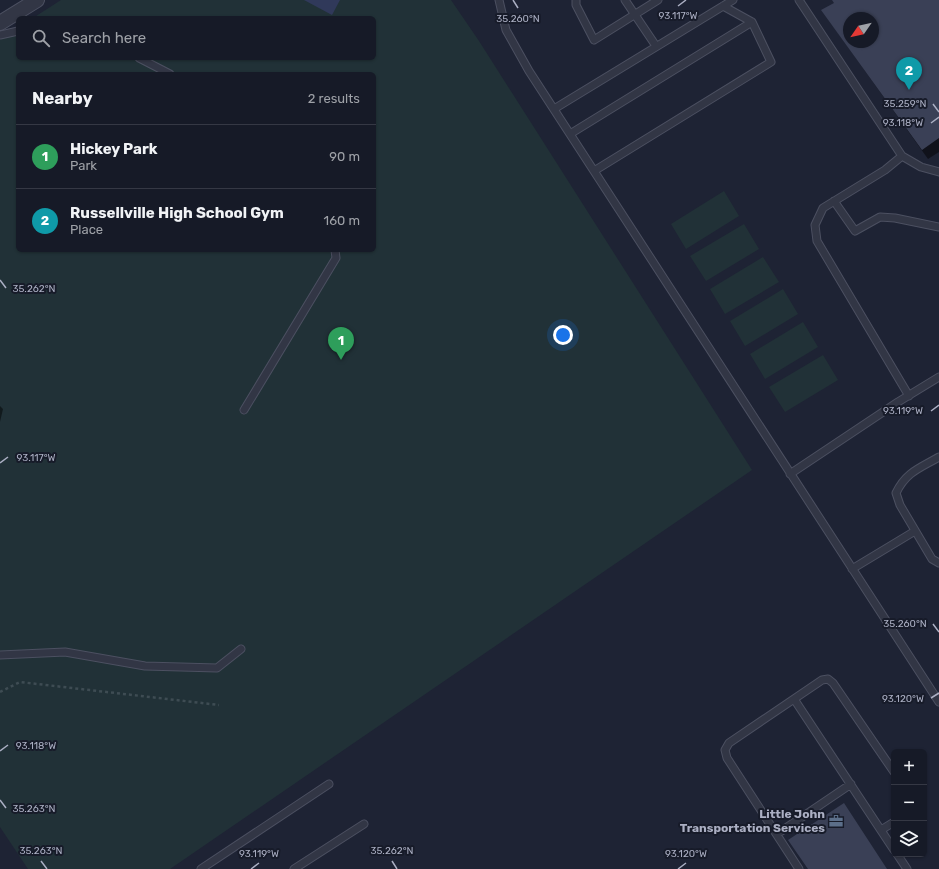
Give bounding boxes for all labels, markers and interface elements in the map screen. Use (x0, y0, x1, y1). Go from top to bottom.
text: 93.117°W (658, 10, 698, 22)
north arrow (843, 12, 879, 48)
text: 35.260°N (496, 13, 540, 25)
search box (16, 16, 376, 60)
icon: search (30, 27, 52, 49)
text: Search here (62, 29, 146, 47)
pin: 2 (896, 57, 922, 90)
text: Nearby (32, 88, 93, 108)
text: 2 results (308, 91, 360, 106)
text: 35.259°N (884, 98, 927, 110)
text: 93.118°W (883, 117, 923, 129)
text: Hickey Park (70, 140, 157, 158)
text: 1 (42, 149, 48, 164)
text: 90 m (329, 149, 360, 164)
text: Park (70, 158, 97, 173)
text: Russellville High School Gym (70, 204, 284, 222)
text: 2 (41, 213, 49, 228)
text: 160 m (324, 213, 360, 228)
text: Place (70, 222, 103, 237)
text: 35.262°N (13, 283, 56, 295)
your location (553, 325, 573, 345)
pin: 1 (328, 327, 354, 360)
text: 93.119°W (883, 405, 923, 417)
text: 93.117°W (16, 452, 56, 464)
text: 35.260°N (883, 618, 927, 630)
text: 93.120°W (882, 693, 924, 705)
text: 93.118°W (16, 740, 56, 752)
map controls (891, 749, 927, 857)
button: + (891, 749, 927, 785)
button: − (891, 785, 927, 821)
text: 35.263°N (12, 803, 56, 815)
place label: Little John Transportation Services (680, 807, 825, 835)
office icon: Little John Transportation Services (828, 813, 844, 829)
button: layers (891, 821, 927, 857)
text: 35.263°N (19, 845, 63, 857)
text: 35.262°N (371, 845, 414, 857)
text: 93.119°W (239, 848, 279, 860)
text: 93.120°W (665, 848, 707, 860)

